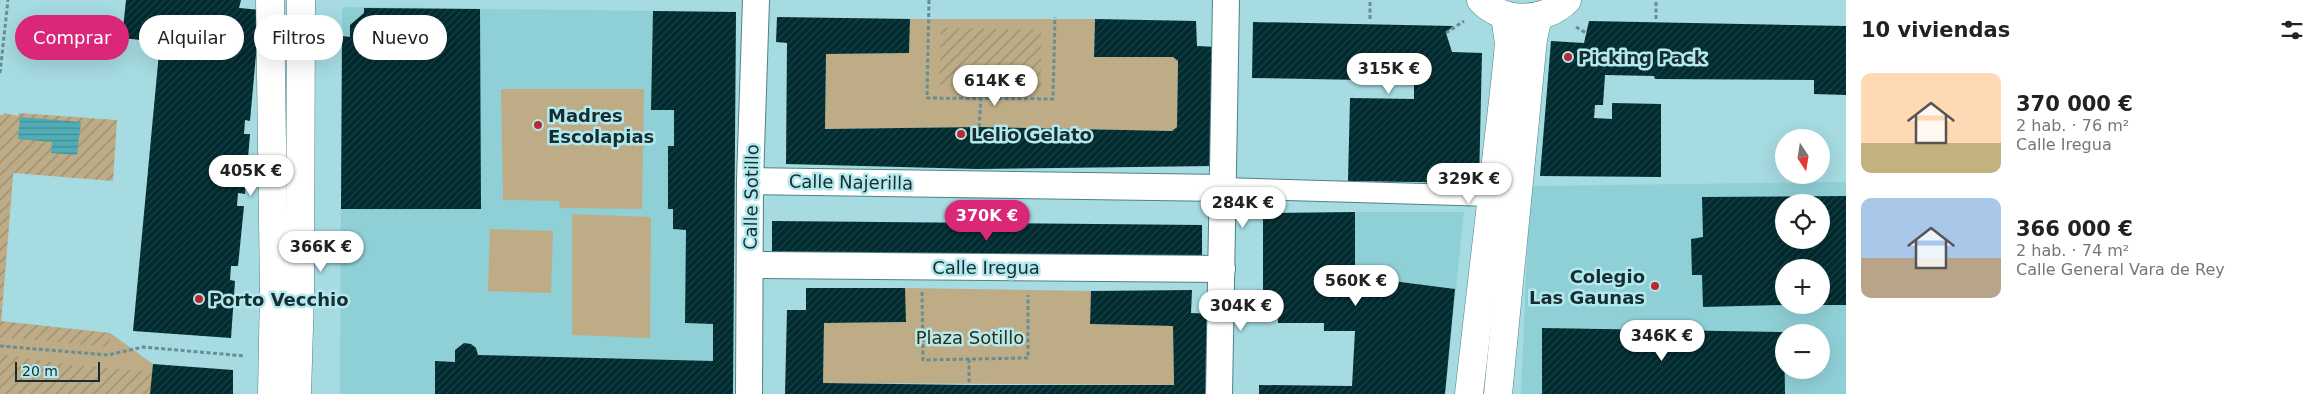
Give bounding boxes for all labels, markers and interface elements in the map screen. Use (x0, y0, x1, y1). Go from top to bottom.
chip: Comprar (15, 15, 129, 60)
chip: Alquilar (139, 15, 244, 60)
chip: Filtros (254, 15, 343, 60)
chip: Nuevo (353, 15, 447, 60)
icon: filters (2278, 16, 2306, 44)
text: 10 viviendas (1861, 18, 2010, 42)
place label: Picking Pack (1578, 47, 1707, 68)
marker: Picking Pack (1562, 51, 1574, 63)
pin: 315K € (1348, 52, 1430, 95)
text: 315K € (1358, 59, 1420, 78)
pin: 614K € (954, 64, 1036, 107)
text: 614K € (964, 71, 1026, 90)
text: 370 000 € (2016, 92, 2133, 116)
icon: home (1901, 93, 1961, 153)
place label: Madres Escolapias (548, 105, 654, 147)
text: 2 hab. · 76 m² (2016, 116, 2129, 135)
marker: Madres Escolapias (532, 119, 544, 131)
place label: Lelio Gelato (971, 124, 1092, 145)
marker: Lelio Gelato (955, 128, 967, 140)
north arrow (1775, 129, 1830, 184)
map controls (1775, 129, 1830, 379)
text: Calle Iregua (2016, 135, 2112, 154)
street label: Calle Sotillo (740, 144, 762, 250)
pin: 405K € (210, 154, 292, 197)
text: 405K € (220, 161, 282, 180)
pin: 329K € (1428, 162, 1510, 205)
text: 329K € (1438, 169, 1500, 188)
street label: Calle Najerilla (789, 170, 913, 194)
pin: 284K € (1202, 186, 1284, 229)
text: 284K € (1212, 193, 1274, 212)
button: locate (1775, 194, 1830, 249)
pin: 370K € (946, 200, 1028, 242)
text: 370K € (956, 206, 1018, 225)
text: 366 000 € (2016, 217, 2133, 241)
icon: home (1901, 218, 1961, 278)
pin: 366K € (280, 230, 362, 273)
text: 366K € (290, 237, 352, 256)
text: 2 hab. · 74 m² (2016, 241, 2129, 260)
street label: Calle Iregua (932, 257, 1040, 278)
button: + (1775, 259, 1830, 314)
text: Calle General Vara de Rey (2016, 260, 2225, 279)
pin: 560K € (1315, 264, 1397, 307)
place label: Colegio Las Gaunas (1529, 266, 1645, 308)
text: 560K € (1325, 271, 1387, 290)
marker: Colegio Las Gaunas (1649, 280, 1661, 292)
place label: Porto Vecchio (209, 289, 349, 310)
pin: 304K € (1200, 290, 1282, 332)
marker: Porto Vecchio (193, 293, 205, 305)
text: 304K € (1210, 296, 1272, 315)
pin: 346K € (1621, 320, 1703, 362)
button: − (1775, 324, 1830, 379)
text: 346K € (1631, 326, 1693, 345)
park label: Plaza Sotillo (916, 327, 1024, 348)
scale bar (15, 359, 100, 382)
text: 20 m (22, 363, 58, 379)

